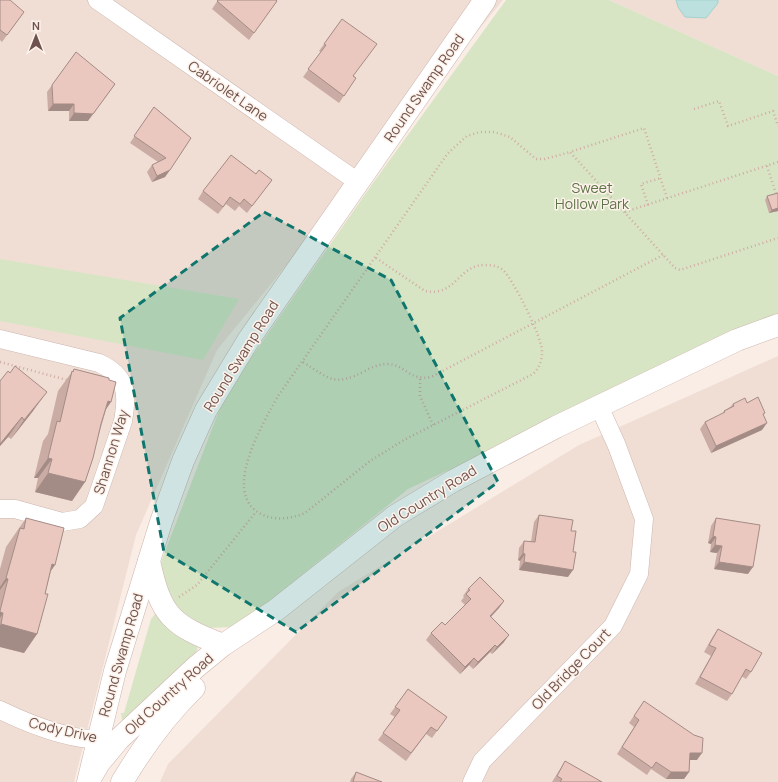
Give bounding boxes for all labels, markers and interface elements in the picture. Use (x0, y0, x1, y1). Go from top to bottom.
north arrow (16, 16, 56, 56)
text: N (32, 18, 40, 33)
street label: Round Swamp Road (379, 30, 468, 145)
street label: Cabriolet Lane (184, 56, 272, 125)
park label: Sweet Hollow Park (555, 178, 630, 213)
street label: Round Swamp Road (199, 297, 282, 415)
street label: Shannon Way (89, 406, 133, 497)
street label: Old Country Road (374, 460, 480, 537)
street label: Round Swamp Road (94, 591, 147, 719)
street label: Old Bridge Court (527, 624, 615, 713)
street label: Old Country Road (120, 649, 217, 739)
street label: Cody Drive (27, 712, 99, 747)

